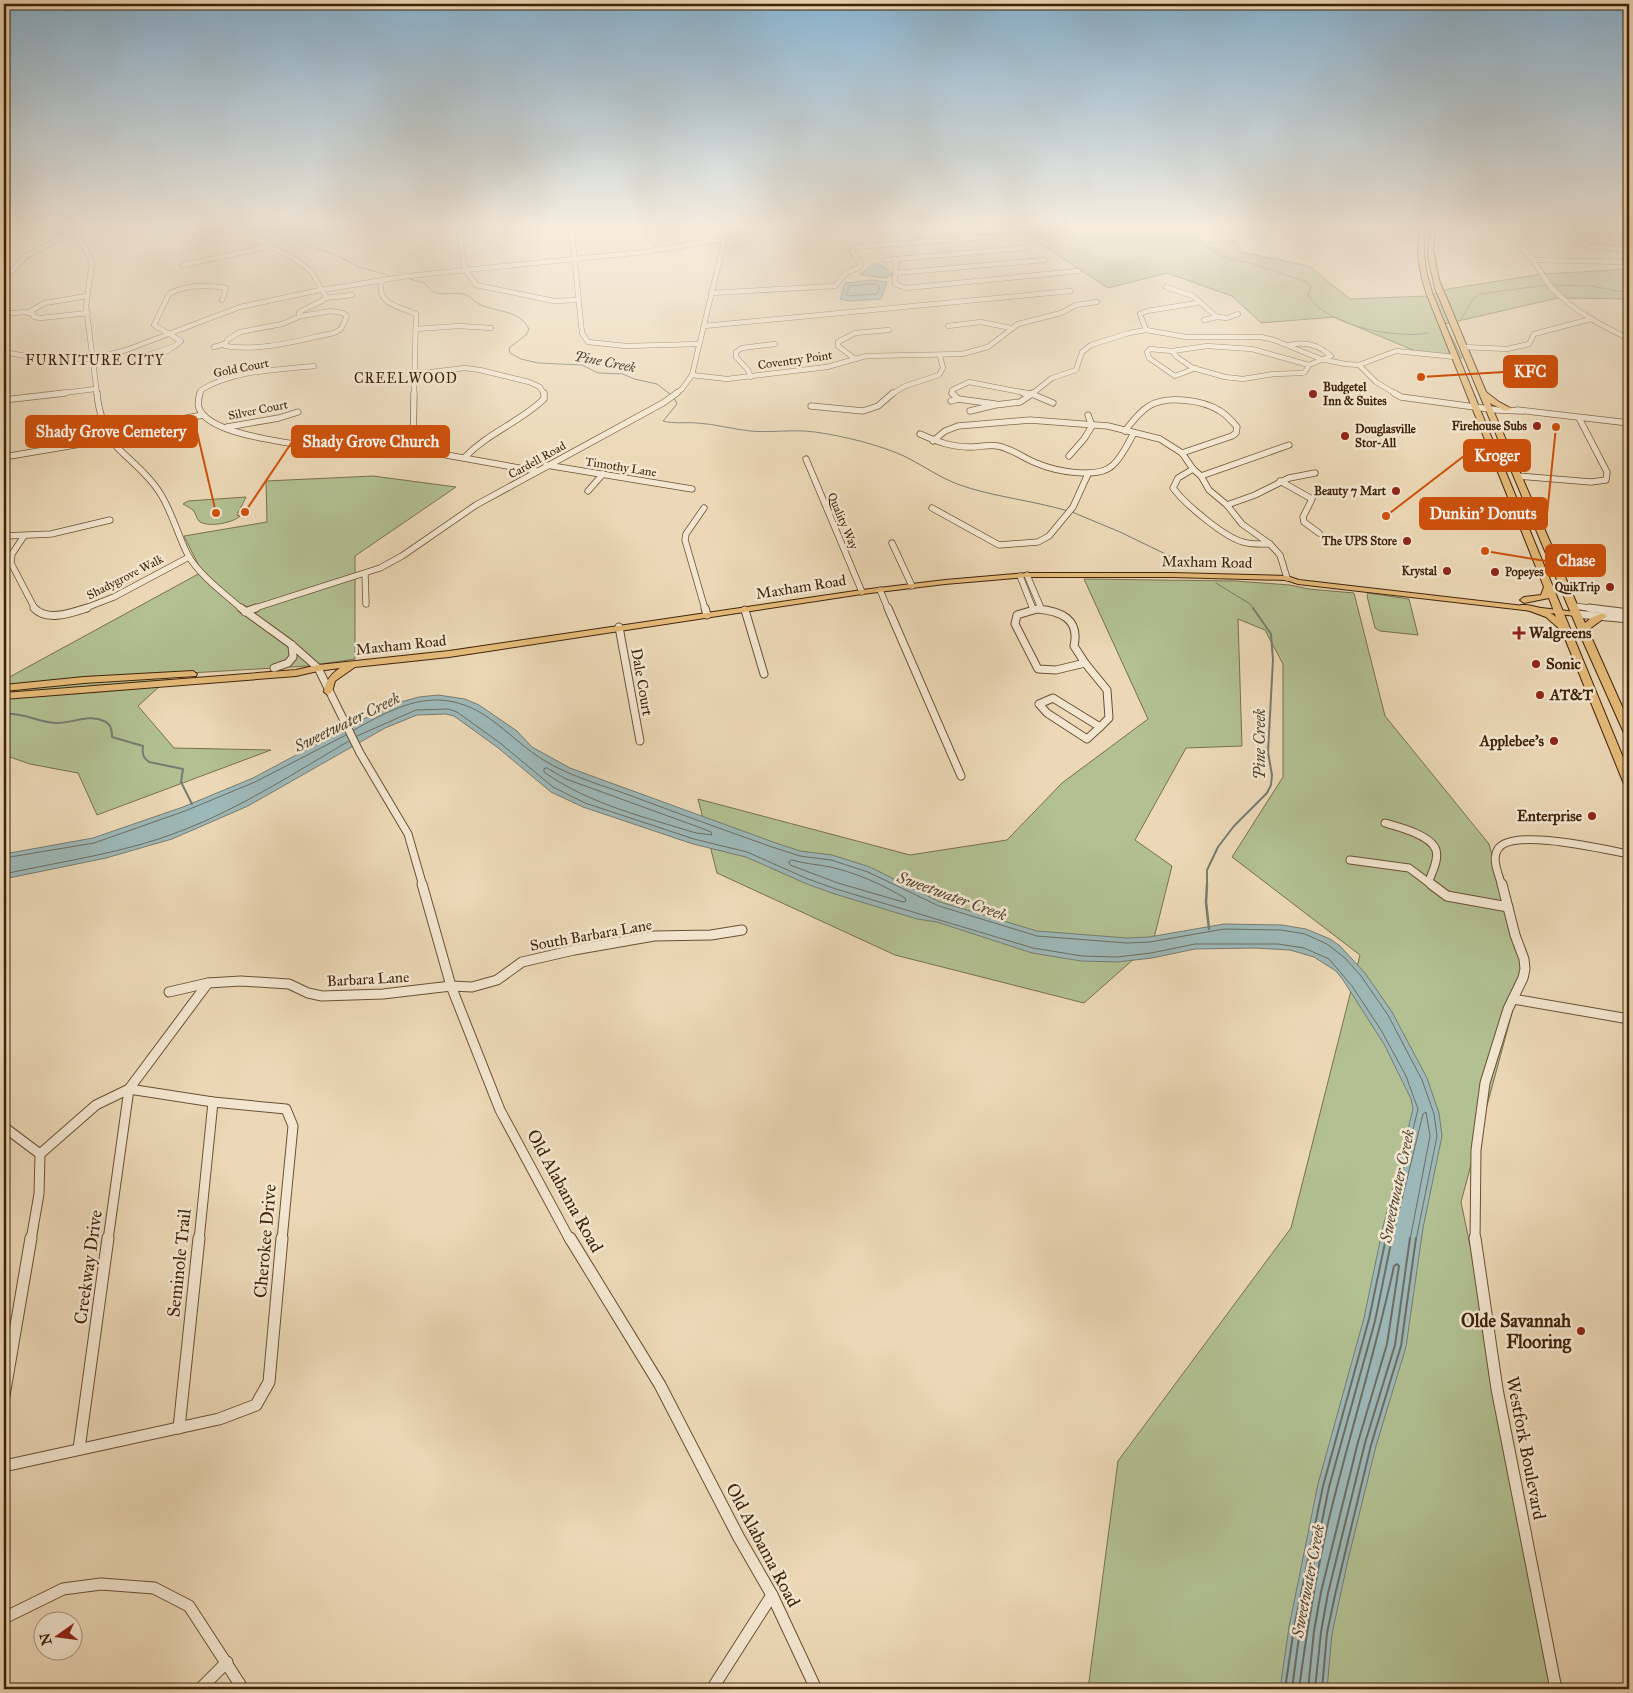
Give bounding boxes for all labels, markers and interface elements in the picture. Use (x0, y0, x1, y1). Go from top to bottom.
water label: Pine Creek (573, 348, 638, 376)
street label: Coventry Point (757, 348, 834, 372)
district label: FURNITURE CITY (25, 352, 165, 369)
street label: Gold Court (212, 356, 271, 380)
callout: KFC (1504, 356, 1557, 387)
text: KFC (1514, 362, 1546, 381)
district label: CREELWOOD (354, 370, 458, 387)
place label: Budgetel Inn & Suites (1323, 380, 1387, 408)
marker: Budgetel Inn & Suites (1307, 388, 1319, 400)
street label: Silver Court (227, 397, 290, 423)
callout: Shady Grove Cemetery (26, 416, 197, 447)
place label: Firehouse Subs (1452, 419, 1528, 433)
marker: Firehouse Subs (1531, 420, 1543, 432)
text: Shady Grove Cemetery (36, 422, 188, 442)
place label: Douglasville Stor-All (1355, 422, 1416, 450)
callout: Shady Grove Church (292, 426, 449, 457)
marker: Douglasville Stor-All (1339, 430, 1351, 442)
text: Shady Grove Church (303, 432, 439, 452)
street label: Cardell Road (506, 439, 568, 481)
callout: Kroger (1464, 440, 1530, 471)
text: Kroger (1474, 446, 1521, 466)
street label: Timothy Lane (584, 454, 658, 480)
place label: Beauty 7 Mart (1314, 484, 1387, 499)
marker: Beauty 7 Mart (1390, 485, 1402, 497)
street label: Quality Way (825, 491, 861, 552)
callout: Dunkin' Donuts (1420, 498, 1547, 529)
text: Dunkin' Donuts (1429, 504, 1537, 523)
place label: The UPS Store (1321, 534, 1397, 548)
marker: The UPS Store (1401, 535, 1413, 547)
callout: Chase (1546, 545, 1605, 576)
street label: Shadygrove Walk (84, 551, 167, 603)
text: Chase (1556, 551, 1596, 570)
street label: Maxham Road (1161, 552, 1253, 572)
place label: Krystal (1401, 564, 1438, 579)
marker: Krystal (1441, 565, 1453, 577)
place label: Popeyes (1505, 565, 1544, 580)
marker: Popeyes (1489, 566, 1501, 578)
street label: Maxham Road (755, 571, 848, 603)
place label: QuikTrip (1555, 580, 1600, 595)
marker: QuikTrip (1604, 581, 1616, 593)
place label: Walgreens (1529, 624, 1592, 643)
marker: Walgreens (1513, 627, 1525, 639)
street label: Maxham Road (355, 631, 448, 659)
street label: Dale Court (627, 647, 657, 718)
place label: Sonic (1546, 655, 1581, 673)
marker: Sonic (1530, 658, 1542, 670)
place label: AT&T (1549, 686, 1594, 704)
water label: Sweetwater Creek (290, 688, 403, 756)
marker: AT&T (1534, 689, 1546, 701)
water label: Pine Creek (1250, 709, 1269, 779)
place label: Applebee's (1479, 732, 1545, 751)
marker: Applebee's (1548, 735, 1560, 747)
place label: Enterprise (1517, 807, 1583, 826)
marker: Enterprise (1586, 810, 1598, 822)
water label: Sweetwater Creek (894, 867, 1009, 925)
street label: South Barbara Lane (529, 915, 653, 955)
street label: Barbara Lane (326, 968, 410, 990)
street label: Old Alabama Road (522, 1126, 608, 1256)
water label: Sweetwater Creek (1376, 1128, 1418, 1245)
street label: Cherokee Drive (249, 1183, 281, 1299)
street label: Seminole Trail (162, 1207, 196, 1318)
street label: Creekway Drive (69, 1208, 107, 1326)
place label: Olde Savannah Flooring (1461, 1310, 1572, 1354)
marker: Olde Savannah Flooring (1575, 1325, 1587, 1337)
street label: Westfork Boulevard (1501, 1374, 1551, 1522)
street label: Old Alabama Road (721, 1479, 805, 1611)
water label: Sweetwater Creek (1288, 1523, 1328, 1640)
north arrow (32, 1610, 82, 1660)
text: N (36, 1631, 56, 1647)

